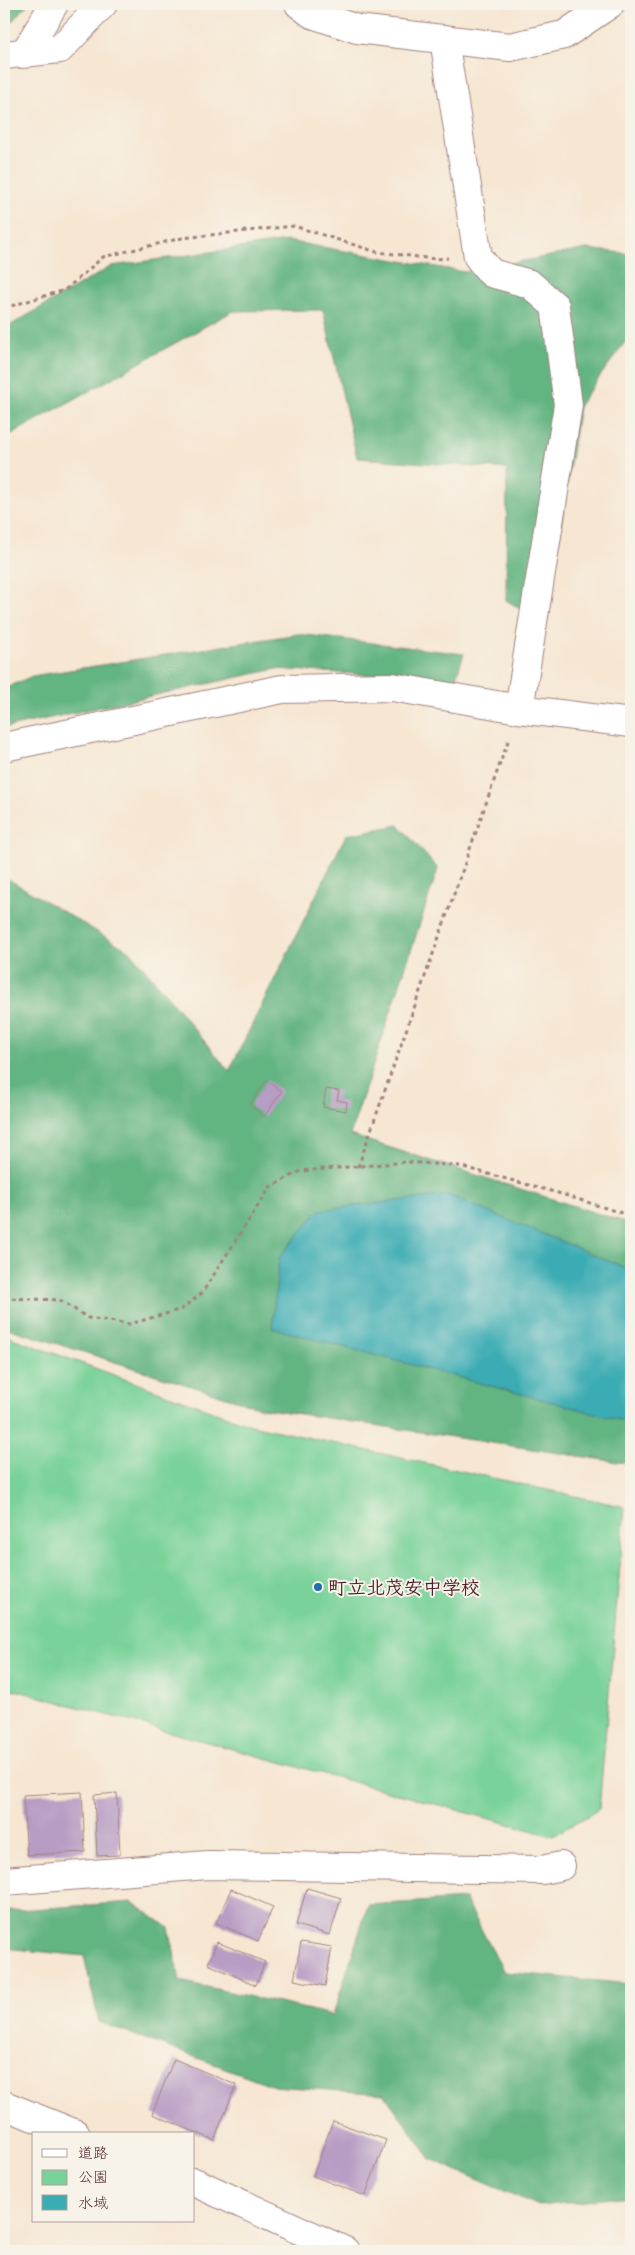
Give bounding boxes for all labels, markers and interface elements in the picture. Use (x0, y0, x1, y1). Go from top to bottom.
place label: 町立北茂安中学校 (328, 1576, 480, 1599)
marker: 町立北茂安中学校 (312, 1581, 324, 1593)
legend (32, 2132, 195, 2222)
text: 道路 (78, 2144, 108, 2162)
text: 公園 (78, 2168, 108, 2186)
text: 水域 (78, 2194, 108, 2212)

